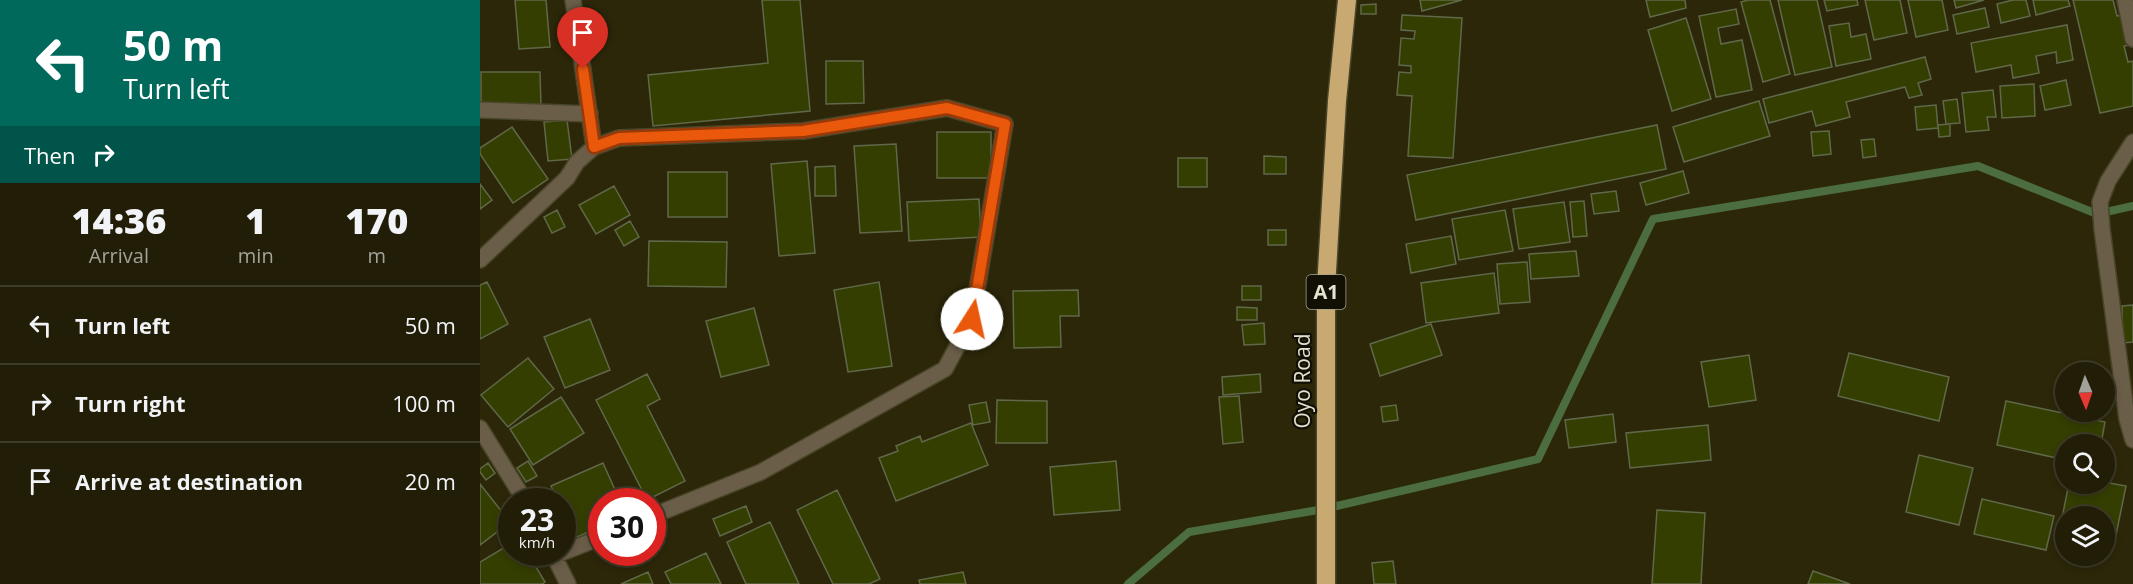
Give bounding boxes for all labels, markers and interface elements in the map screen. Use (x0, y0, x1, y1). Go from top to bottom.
pin (557, 7, 608, 69)
text: 50 m (123, 16, 223, 73)
icon: arrive (566, 16, 599, 49)
icon: left (24, 24, 102, 102)
text: Turn left (123, 70, 230, 107)
icon: right (87, 138, 120, 171)
text: Then (24, 140, 75, 170)
text: 14:36 (72, 196, 166, 245)
text: 1 (245, 196, 266, 245)
text: 170 (345, 196, 408, 245)
text: Arrival (89, 242, 149, 269)
text: min (238, 242, 274, 269)
text: m (368, 242, 386, 269)
road number: A1 (1306, 275, 1346, 309)
position arrow (940, 287, 1004, 351)
icon: left (24, 309, 57, 342)
text: Turn left (75, 310, 170, 340)
text: 50 m (405, 310, 456, 340)
street label: Oyo Road (1288, 333, 1316, 429)
north arrow (2055, 362, 2115, 422)
map controls (2055, 362, 2115, 566)
icon: right (24, 387, 57, 420)
text: Turn right (75, 388, 186, 418)
text: 100 m (392, 388, 456, 418)
button: search (2055, 434, 2115, 494)
icon: arrive (24, 465, 57, 498)
text: Arrive at destination (75, 466, 303, 496)
text: 20 m (405, 466, 456, 496)
speed limit sign: 30 (588, 488, 666, 566)
text: 23 (520, 499, 554, 540)
button: layers (2055, 506, 2115, 566)
text: km/h (519, 532, 555, 552)

